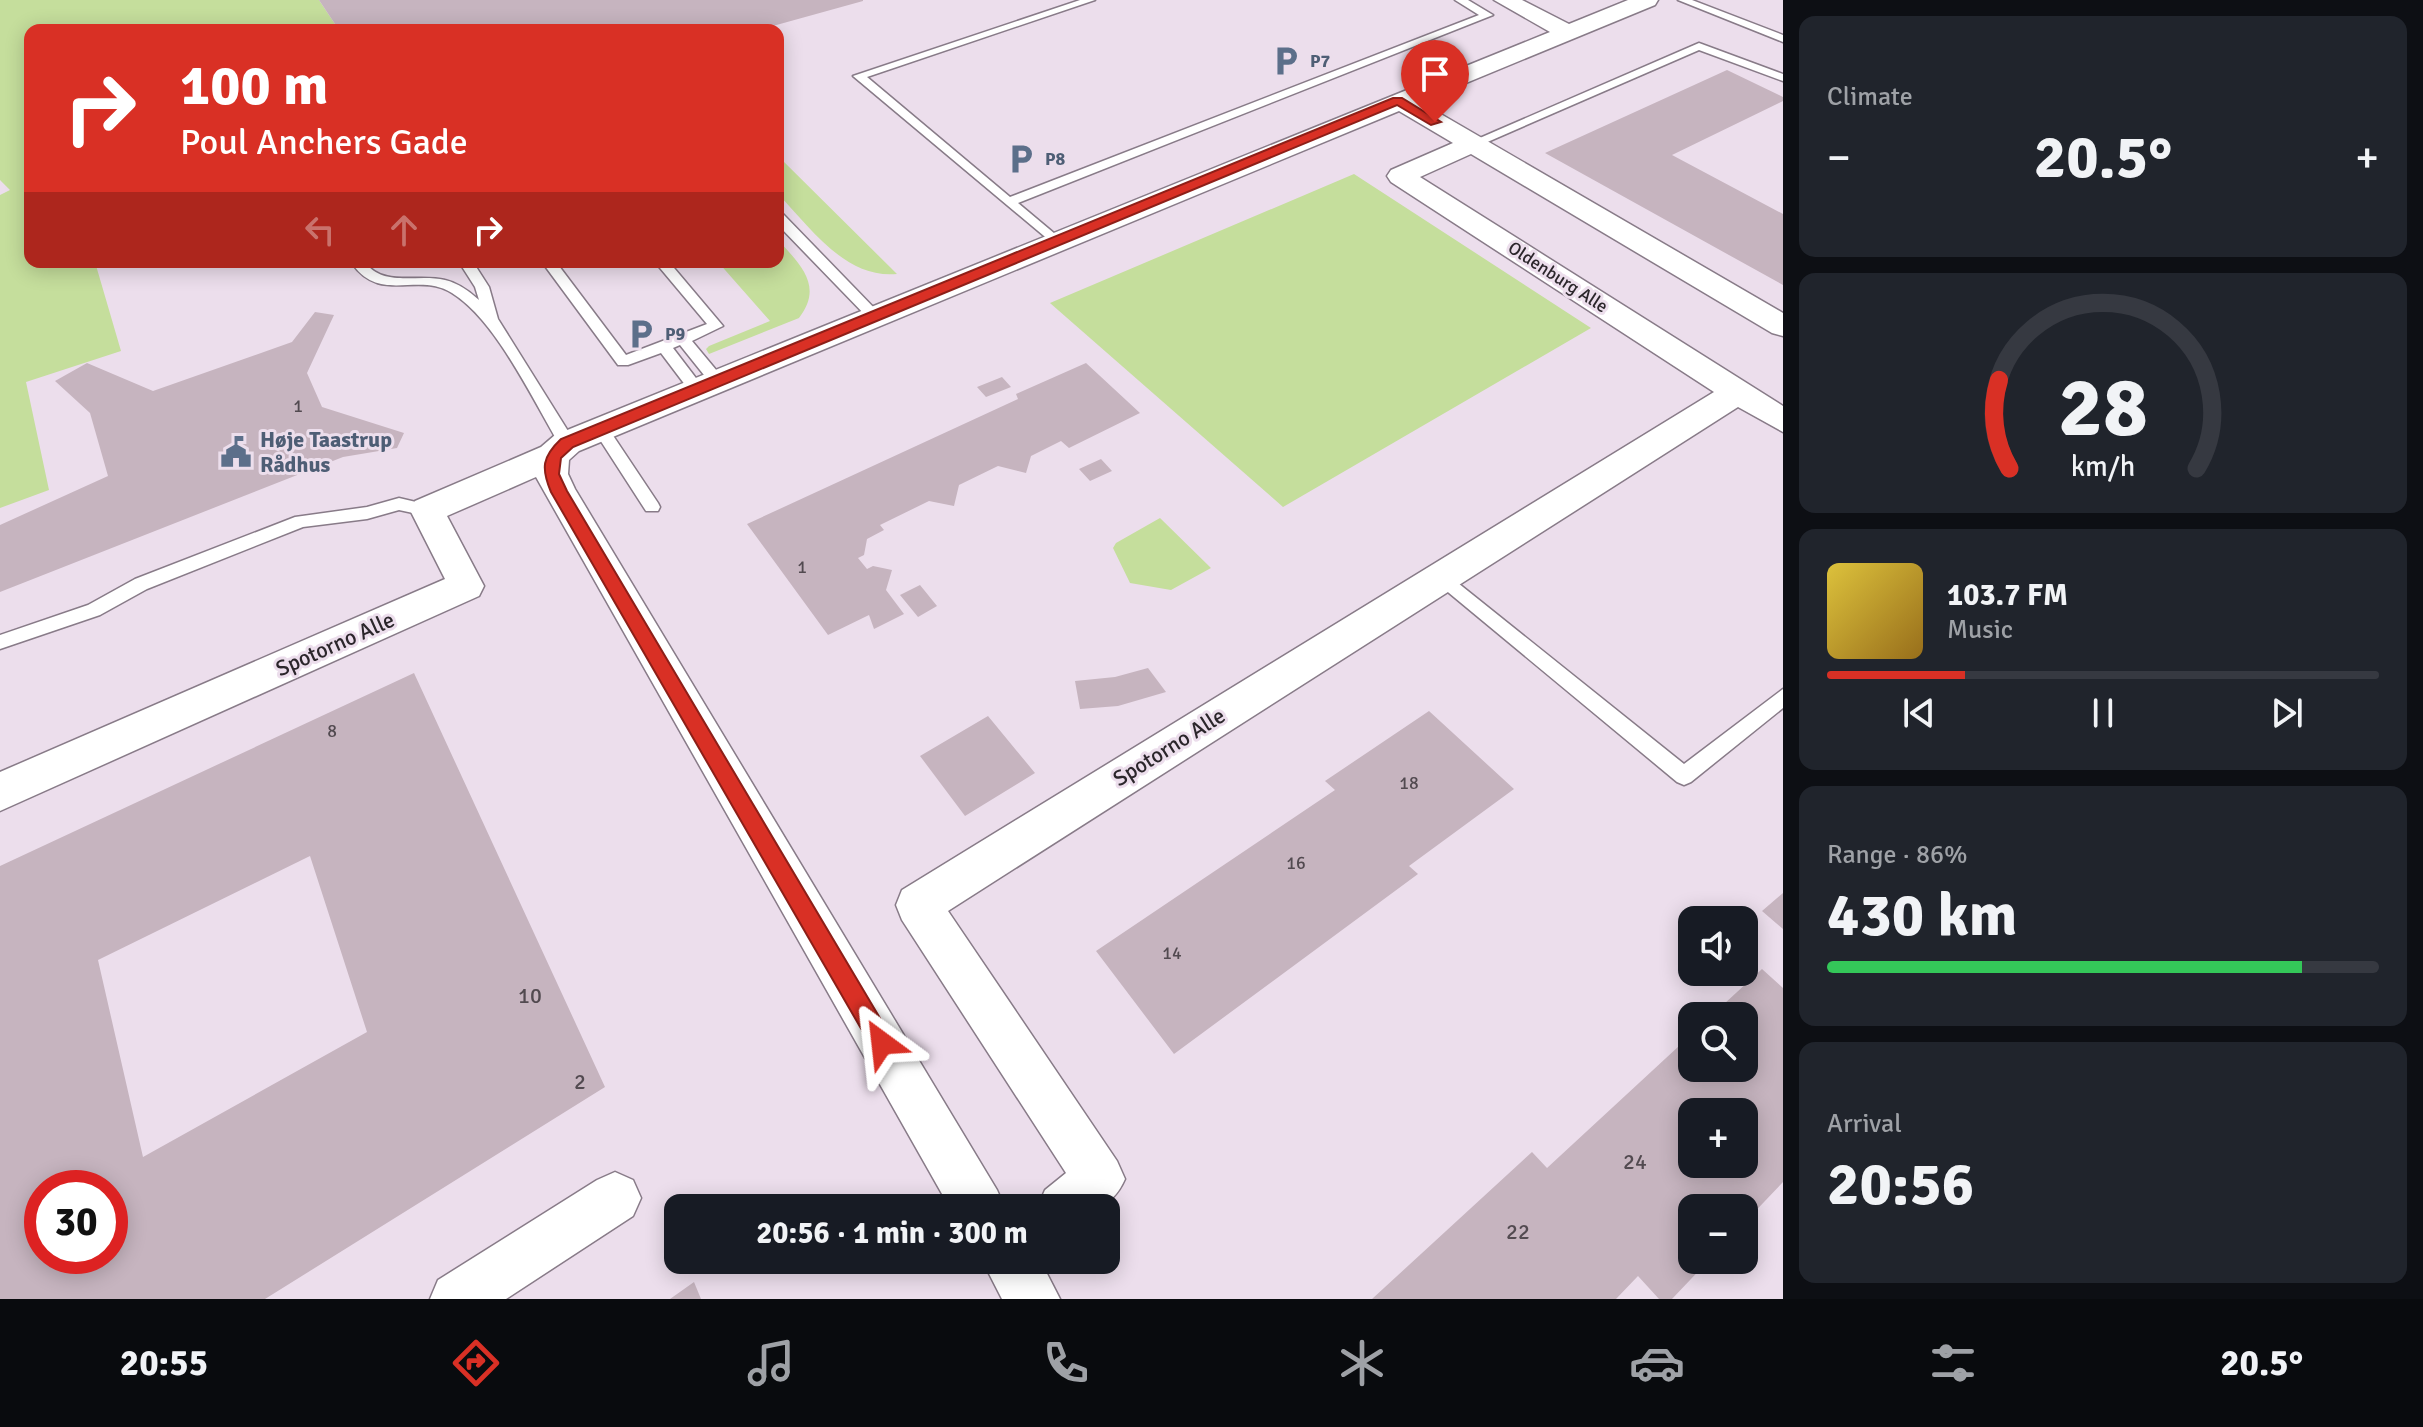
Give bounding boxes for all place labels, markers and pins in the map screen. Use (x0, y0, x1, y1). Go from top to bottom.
pin (1401, 40, 1469, 122)
parking icon: P7 (1269, 44, 1303, 78)
place label: P7 (1310, 50, 1331, 72)
parking icon: P8 (1004, 142, 1038, 176)
place label: P8 (1045, 148, 1066, 170)
parking icon: P9 (624, 317, 658, 351)
place label: P9 (665, 323, 686, 345)
place label: Høje Taastrup Rådhus (260, 426, 392, 478)
public building icon: Høje Taastrup Rådhus (219, 435, 253, 469)

